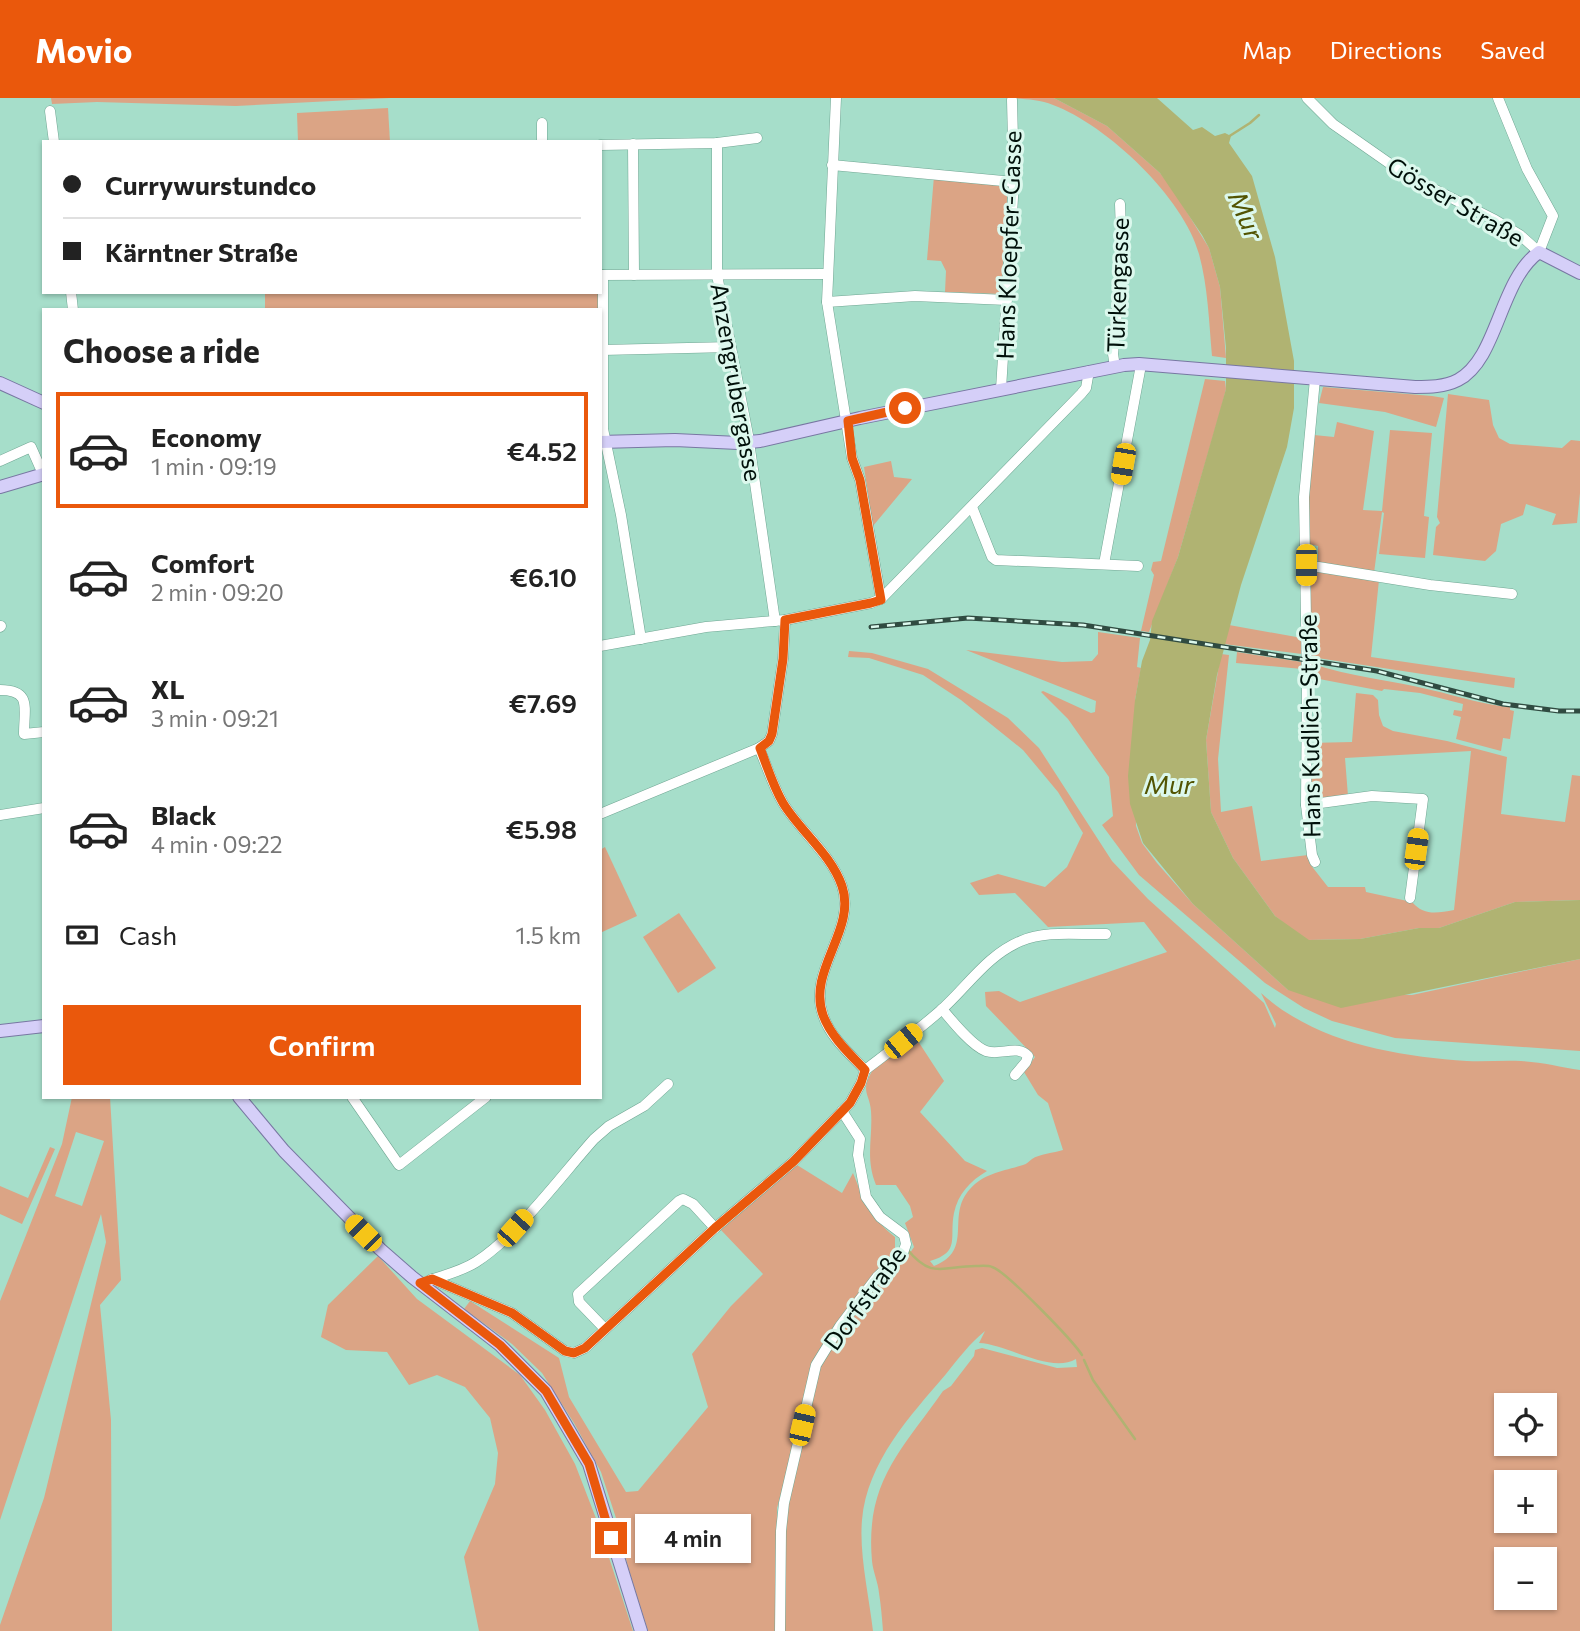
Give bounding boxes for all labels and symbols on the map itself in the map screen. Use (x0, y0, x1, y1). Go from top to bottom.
street label: Hans Kloepfer-Gasse (990, 130, 1026, 360)
street label: Gösser Straße (1382, 150, 1530, 252)
water label: Mur (1223, 186, 1272, 245)
street label: Türkengasse (1100, 217, 1134, 353)
street label: Anzengrubergasse (705, 281, 769, 483)
route start (889, 392, 921, 424)
car (1110, 441, 1137, 487)
car (1296, 544, 1317, 586)
street label: Hans Kudlich-Straße (1293, 614, 1325, 838)
water label: Mur (1144, 768, 1195, 799)
car (1403, 827, 1430, 871)
car (881, 1020, 926, 1062)
car (494, 1205, 537, 1251)
car (341, 1211, 386, 1255)
street label: Dorfstraße (817, 1241, 911, 1355)
car (788, 1402, 817, 1448)
callout: 4 min (636, 1514, 751, 1562)
route end (595, 1522, 627, 1554)

